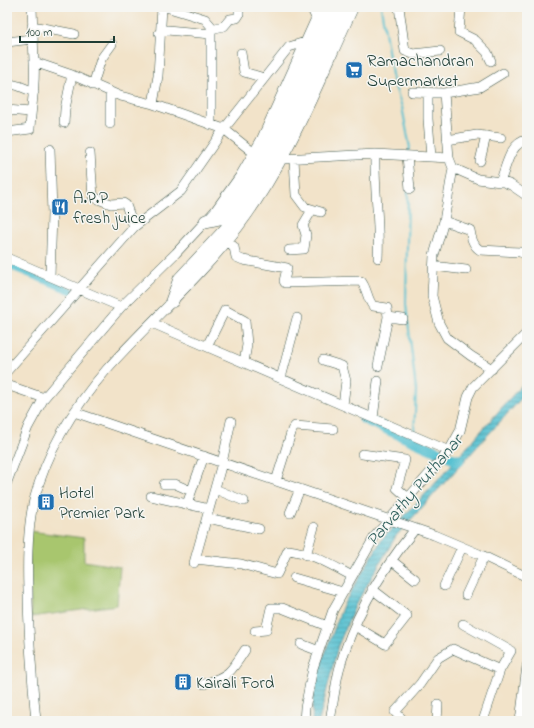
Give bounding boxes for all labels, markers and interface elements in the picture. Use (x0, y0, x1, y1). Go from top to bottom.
scale bar (20, 18, 114, 44)
text: 100 m (26, 24, 53, 42)
place label: Ramachandran Supermarket (367, 49, 474, 94)
supermarket icon: Ramachandran Supermarket (344, 60, 364, 80)
place label: A.P.P fresh juice (73, 186, 146, 231)
restaurant icon: A.P.P fresh juice (50, 197, 70, 217)
water label: Parvathy Puthanar (361, 428, 472, 553)
place label: Hotel Premier Park (59, 481, 145, 526)
building icon: Hotel Premier Park (36, 492, 56, 512)
place label: Kairali Ford (196, 671, 275, 696)
building icon: Kairali Ford (173, 672, 193, 692)

